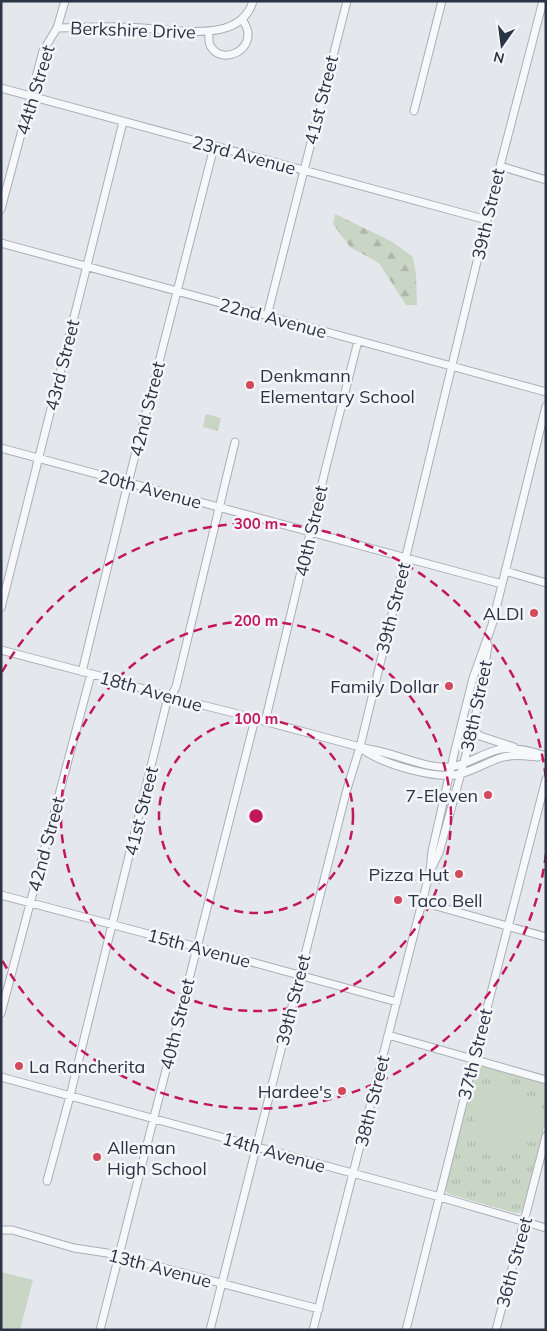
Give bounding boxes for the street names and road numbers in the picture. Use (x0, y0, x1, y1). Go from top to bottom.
street label: Berkshire Drive (70, 16, 196, 44)
street label: 44th Street (10, 42, 60, 138)
street label: 41st Street (299, 53, 343, 147)
street label: 23rd Avenue (190, 130, 298, 180)
street label: 39th Street (466, 166, 510, 262)
street label: 22nd Avenue (217, 293, 329, 343)
street label: 43rd Street (40, 317, 84, 413)
street label: 42nd Street (124, 359, 170, 459)
street label: 20th Avenue (96, 464, 204, 514)
street label: 40th Street (289, 483, 333, 579)
street label: 39th Street (371, 560, 415, 656)
street label: 38th Street (455, 658, 497, 754)
street label: 18th Avenue (97, 665, 205, 717)
street label: 41st Street (119, 764, 163, 858)
street label: 42nd Street (22, 794, 70, 894)
street label: 15th Avenue (145, 923, 253, 973)
street label: 39th Street (271, 952, 315, 1048)
street label: 40th Street (155, 976, 199, 1072)
street label: 37th Street (453, 1006, 497, 1102)
street label: 38th Street (350, 1053, 394, 1149)
street label: 14th Avenue (220, 1126, 328, 1178)
street label: 36th Street (491, 1214, 537, 1310)
street label: 13th Avenue (106, 1243, 214, 1293)

